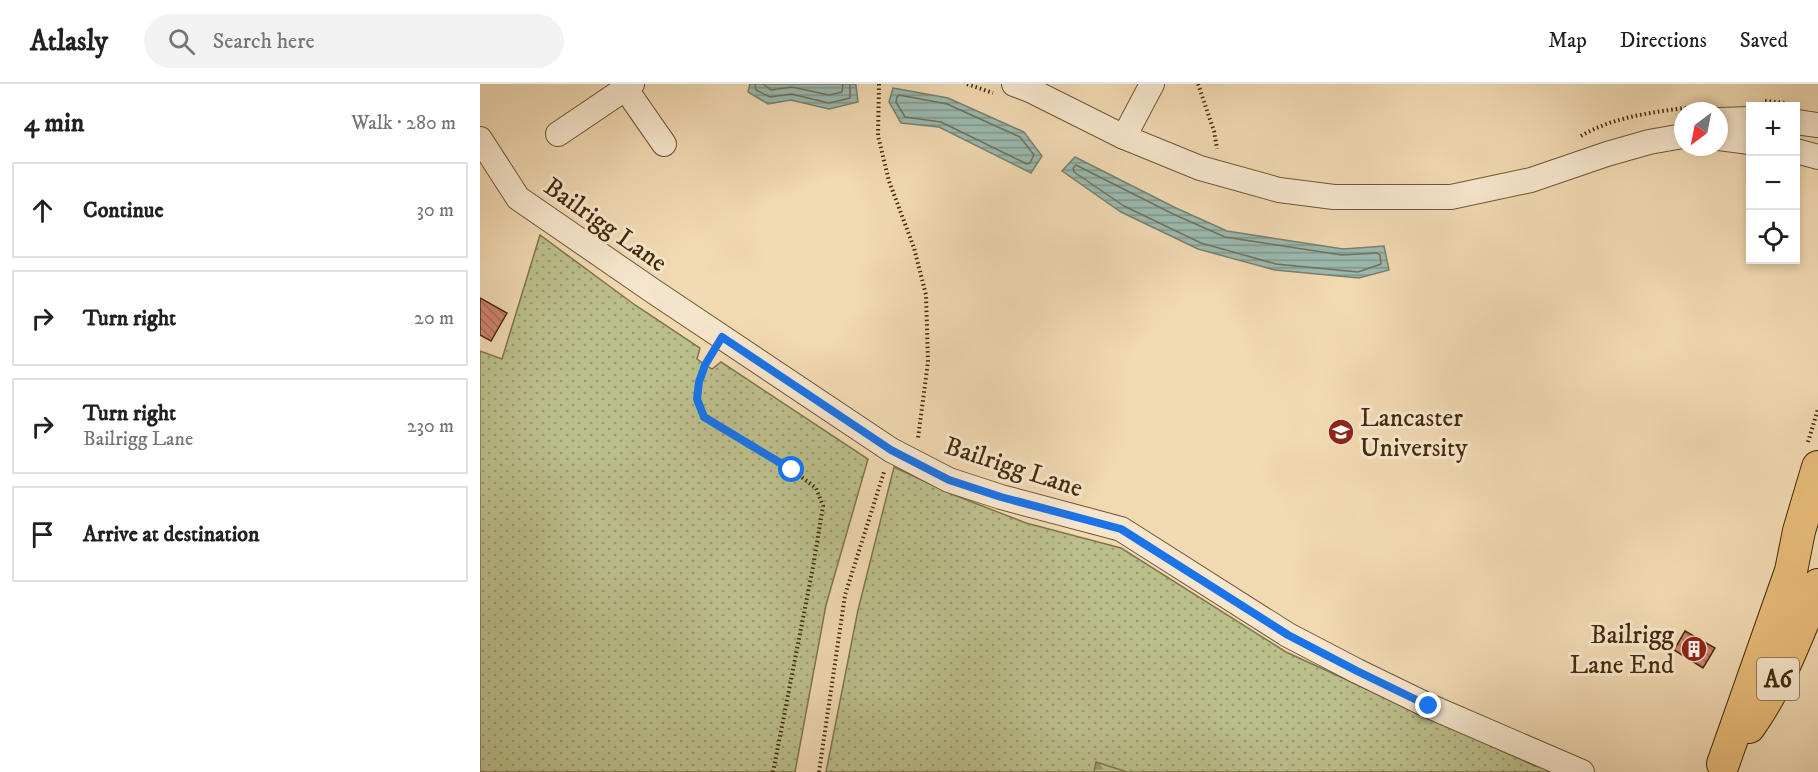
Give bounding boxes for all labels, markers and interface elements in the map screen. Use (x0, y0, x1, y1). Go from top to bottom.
search box (144, 14, 564, 68)
text: Atlasly (30, 24, 108, 59)
icon: search (165, 25, 198, 58)
text: Search here (213, 28, 315, 55)
text: Map (1548, 28, 1587, 54)
text: Directions (1620, 28, 1707, 54)
text: Saved (1740, 28, 1788, 54)
north arrow (1674, 102, 1728, 156)
map controls (1746, 102, 1800, 264)
button: + (1746, 102, 1800, 156)
text: 4 min (24, 107, 84, 140)
text: Walk · 280 m (351, 111, 456, 136)
button: − (1746, 156, 1800, 210)
street label: Bailrigg Lane (537, 171, 673, 280)
icon: ahead (26, 194, 59, 227)
text: Continue (83, 197, 164, 224)
text: 30 m (416, 198, 454, 223)
button: locate (1746, 210, 1800, 264)
icon: right (26, 302, 59, 335)
text: Turn right (83, 305, 176, 332)
text: 20 m (414, 306, 454, 331)
text: Turn right (83, 400, 176, 427)
place label: Lancaster University (1360, 402, 1468, 465)
icon: right (26, 410, 59, 443)
text: 230 m (407, 414, 454, 439)
school or university icon: Lancaster University (1326, 417, 1356, 447)
text: Bailrigg Lane (83, 427, 193, 452)
street label: Bailrigg Lane (940, 430, 1087, 505)
route start (778, 456, 804, 482)
icon: arrive (26, 518, 59, 551)
text: Arrive at destination (83, 521, 260, 548)
place label: Bailrigg Lane End (1569, 619, 1674, 682)
building icon: Bailrigg Lane End (1679, 634, 1709, 664)
road number: A6 (1757, 658, 1799, 700)
route end (1415, 692, 1441, 718)

